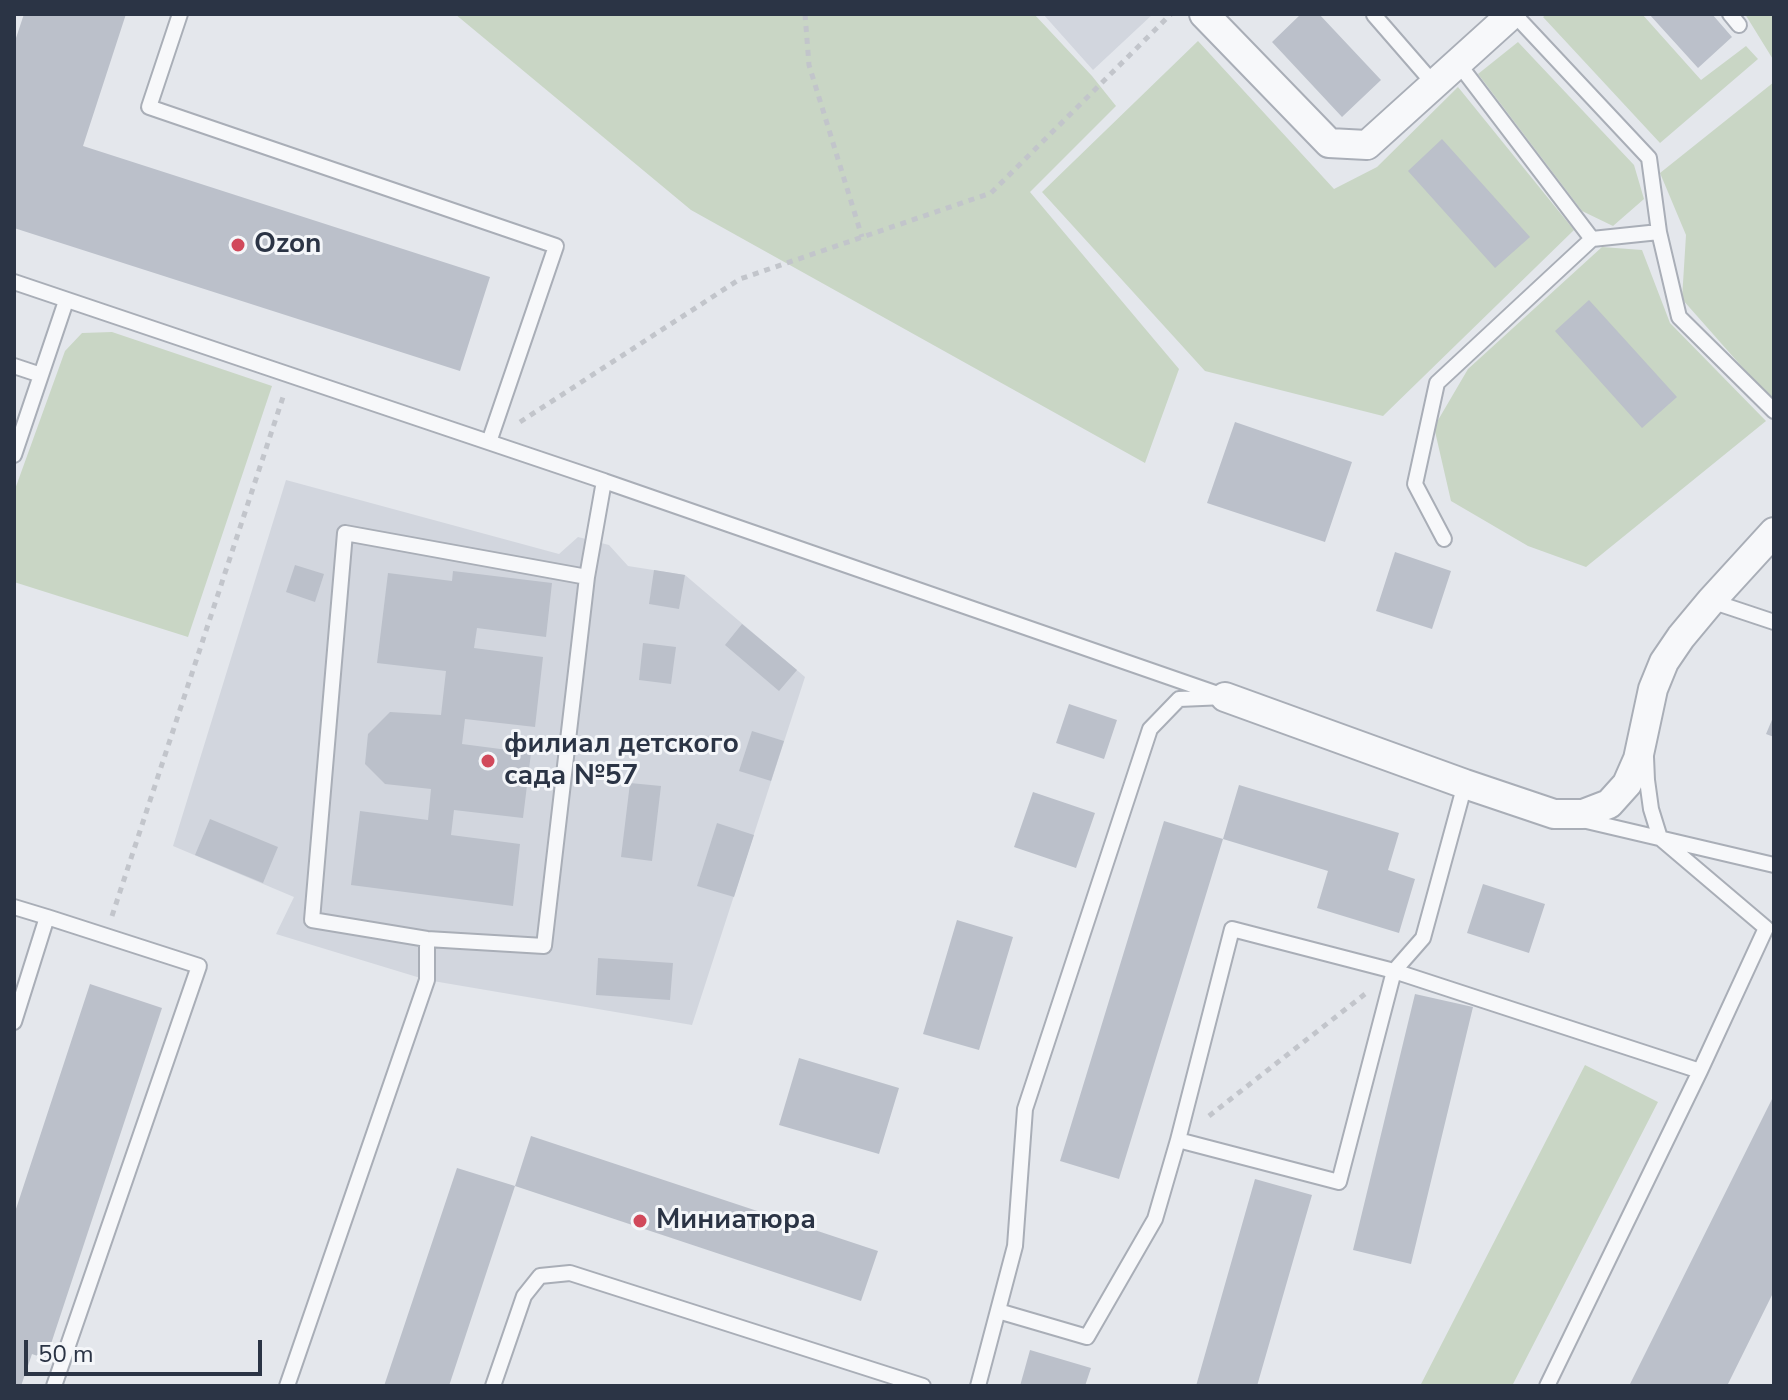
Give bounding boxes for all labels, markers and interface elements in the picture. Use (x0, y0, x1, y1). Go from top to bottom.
place label: Ozon (254, 228, 321, 262)
marker: Ozon (229, 236, 247, 254)
place label: филиал детского сада №57 (504, 728, 739, 794)
marker: филиал детского сада №57 (479, 752, 497, 770)
place label: Миниатюра (656, 1204, 816, 1238)
marker: Миниатюра (631, 1212, 649, 1230)
scale bar (28, 1324, 266, 1374)
text: 50 m (38, 1338, 94, 1370)

